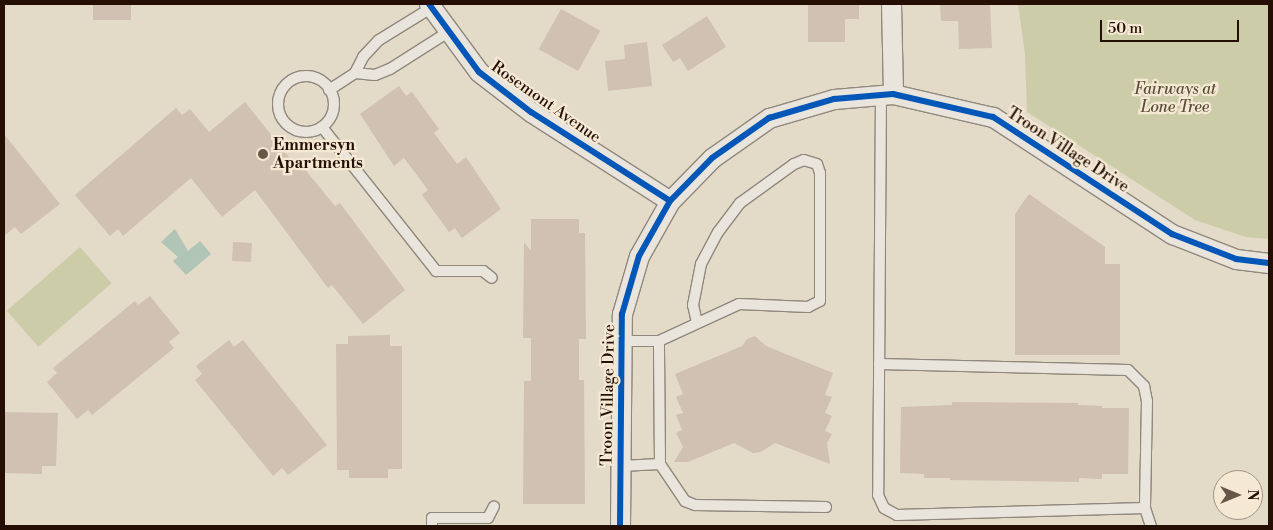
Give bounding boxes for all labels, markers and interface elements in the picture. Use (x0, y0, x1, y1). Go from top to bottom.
scale bar (1103, 10, 1242, 42)
text: 50 m (1108, 19, 1142, 38)
street label: Rosemont Avenue (488, 57, 604, 147)
park label: Fairways at Lone Tree (1134, 79, 1216, 117)
street label: Troon Village Drive (1003, 103, 1133, 197)
place label: Emmersyn Apartments (273, 135, 363, 173)
marker: Emmersyn Apartments (257, 148, 269, 160)
street label: Troon Village Drive (597, 324, 619, 466)
north arrow (1213, 470, 1263, 520)
text: N (1243, 489, 1261, 501)

